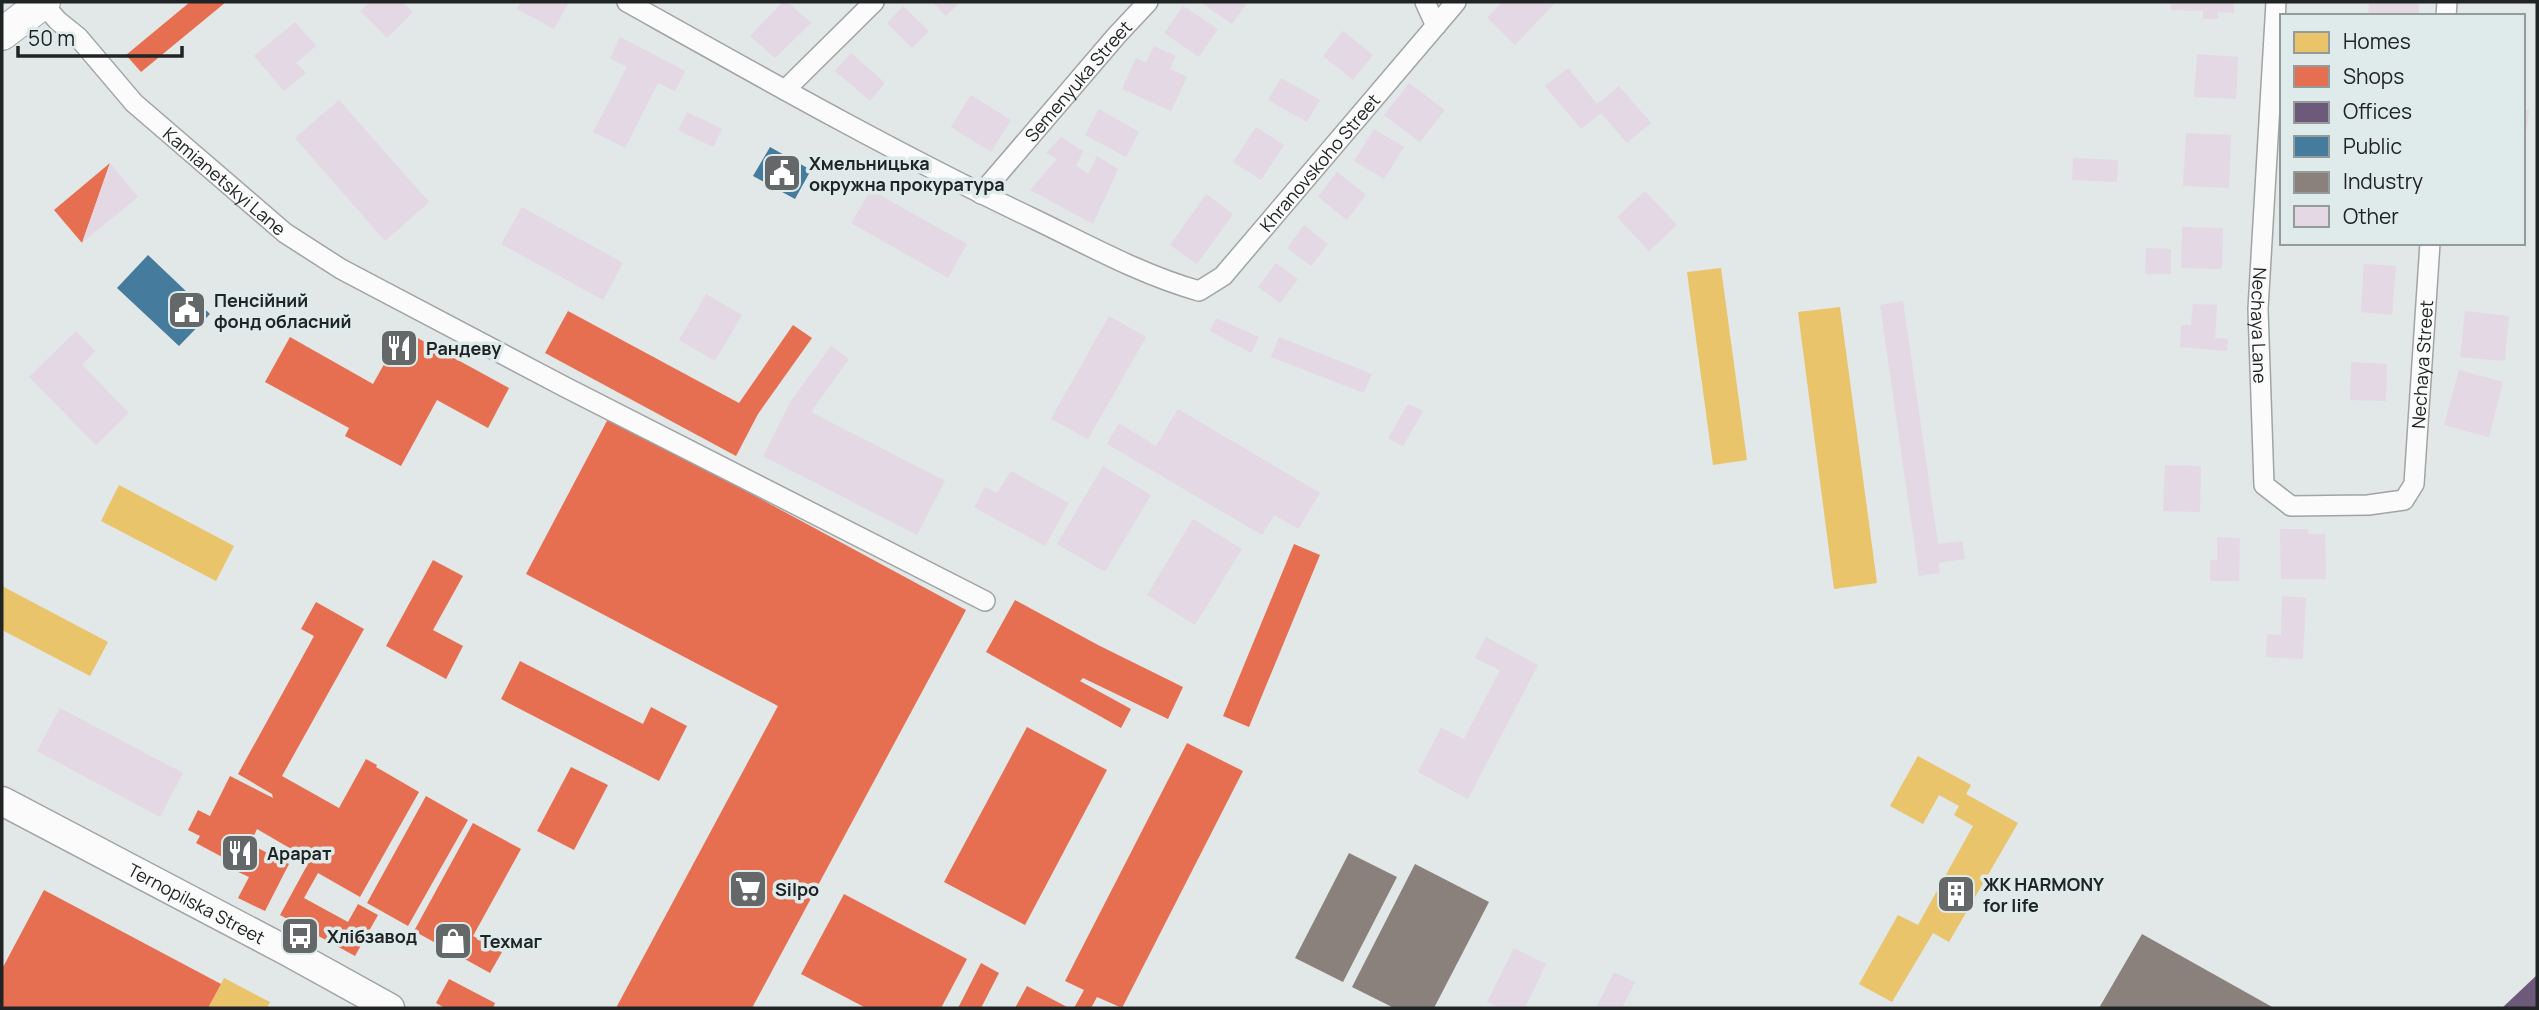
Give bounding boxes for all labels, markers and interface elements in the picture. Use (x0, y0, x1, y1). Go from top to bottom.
scale bar (18, 14, 182, 58)
legend (2280, 14, 2525, 245)
street label: Semenyuka Street (1019, 15, 1137, 147)
text: 50 m (28, 24, 75, 52)
text: Homes (2343, 27, 2411, 55)
text: Shops (2343, 62, 2404, 90)
street label: Khranovskoho Street (1254, 88, 1385, 236)
text: Offices (2343, 97, 2412, 125)
street label: Kamianetskyi Lane (158, 122, 291, 241)
text: Public (2343, 132, 2402, 160)
place label: Хмельницька окружна прокуратура (809, 151, 1005, 196)
public building icon: Хмельницька окружна прокуратура (761, 152, 803, 194)
text: Industry (2343, 167, 2423, 195)
text: Other (2343, 202, 2399, 230)
street label: Nechaya Lane (2246, 267, 2273, 384)
place label: Пенсійний фонд обласний (214, 288, 352, 333)
public building icon: Пенсійний фонд обласний (166, 289, 208, 331)
street label: Nechaya Street (2406, 299, 2438, 429)
restaurant icon: Рандеву (378, 327, 420, 369)
place label: Рандеву (426, 336, 501, 360)
restaurant icon: Арарат (219, 832, 261, 874)
place label: Арарат (267, 841, 332, 865)
street label: Ternopilska Street (124, 858, 269, 949)
supermarket icon: Silpo (727, 868, 769, 910)
place label: ЖК HARMONY for life (1983, 872, 2104, 917)
building icon: ЖК HARMONY for life (1935, 873, 1977, 915)
place label: Silpo (775, 877, 819, 901)
bus stop icon: Хлібзавод (279, 915, 321, 957)
shop icon: Техмаг (432, 920, 474, 962)
place label: Хлібзавод (327, 924, 417, 948)
place label: Техмаг (480, 929, 543, 953)

